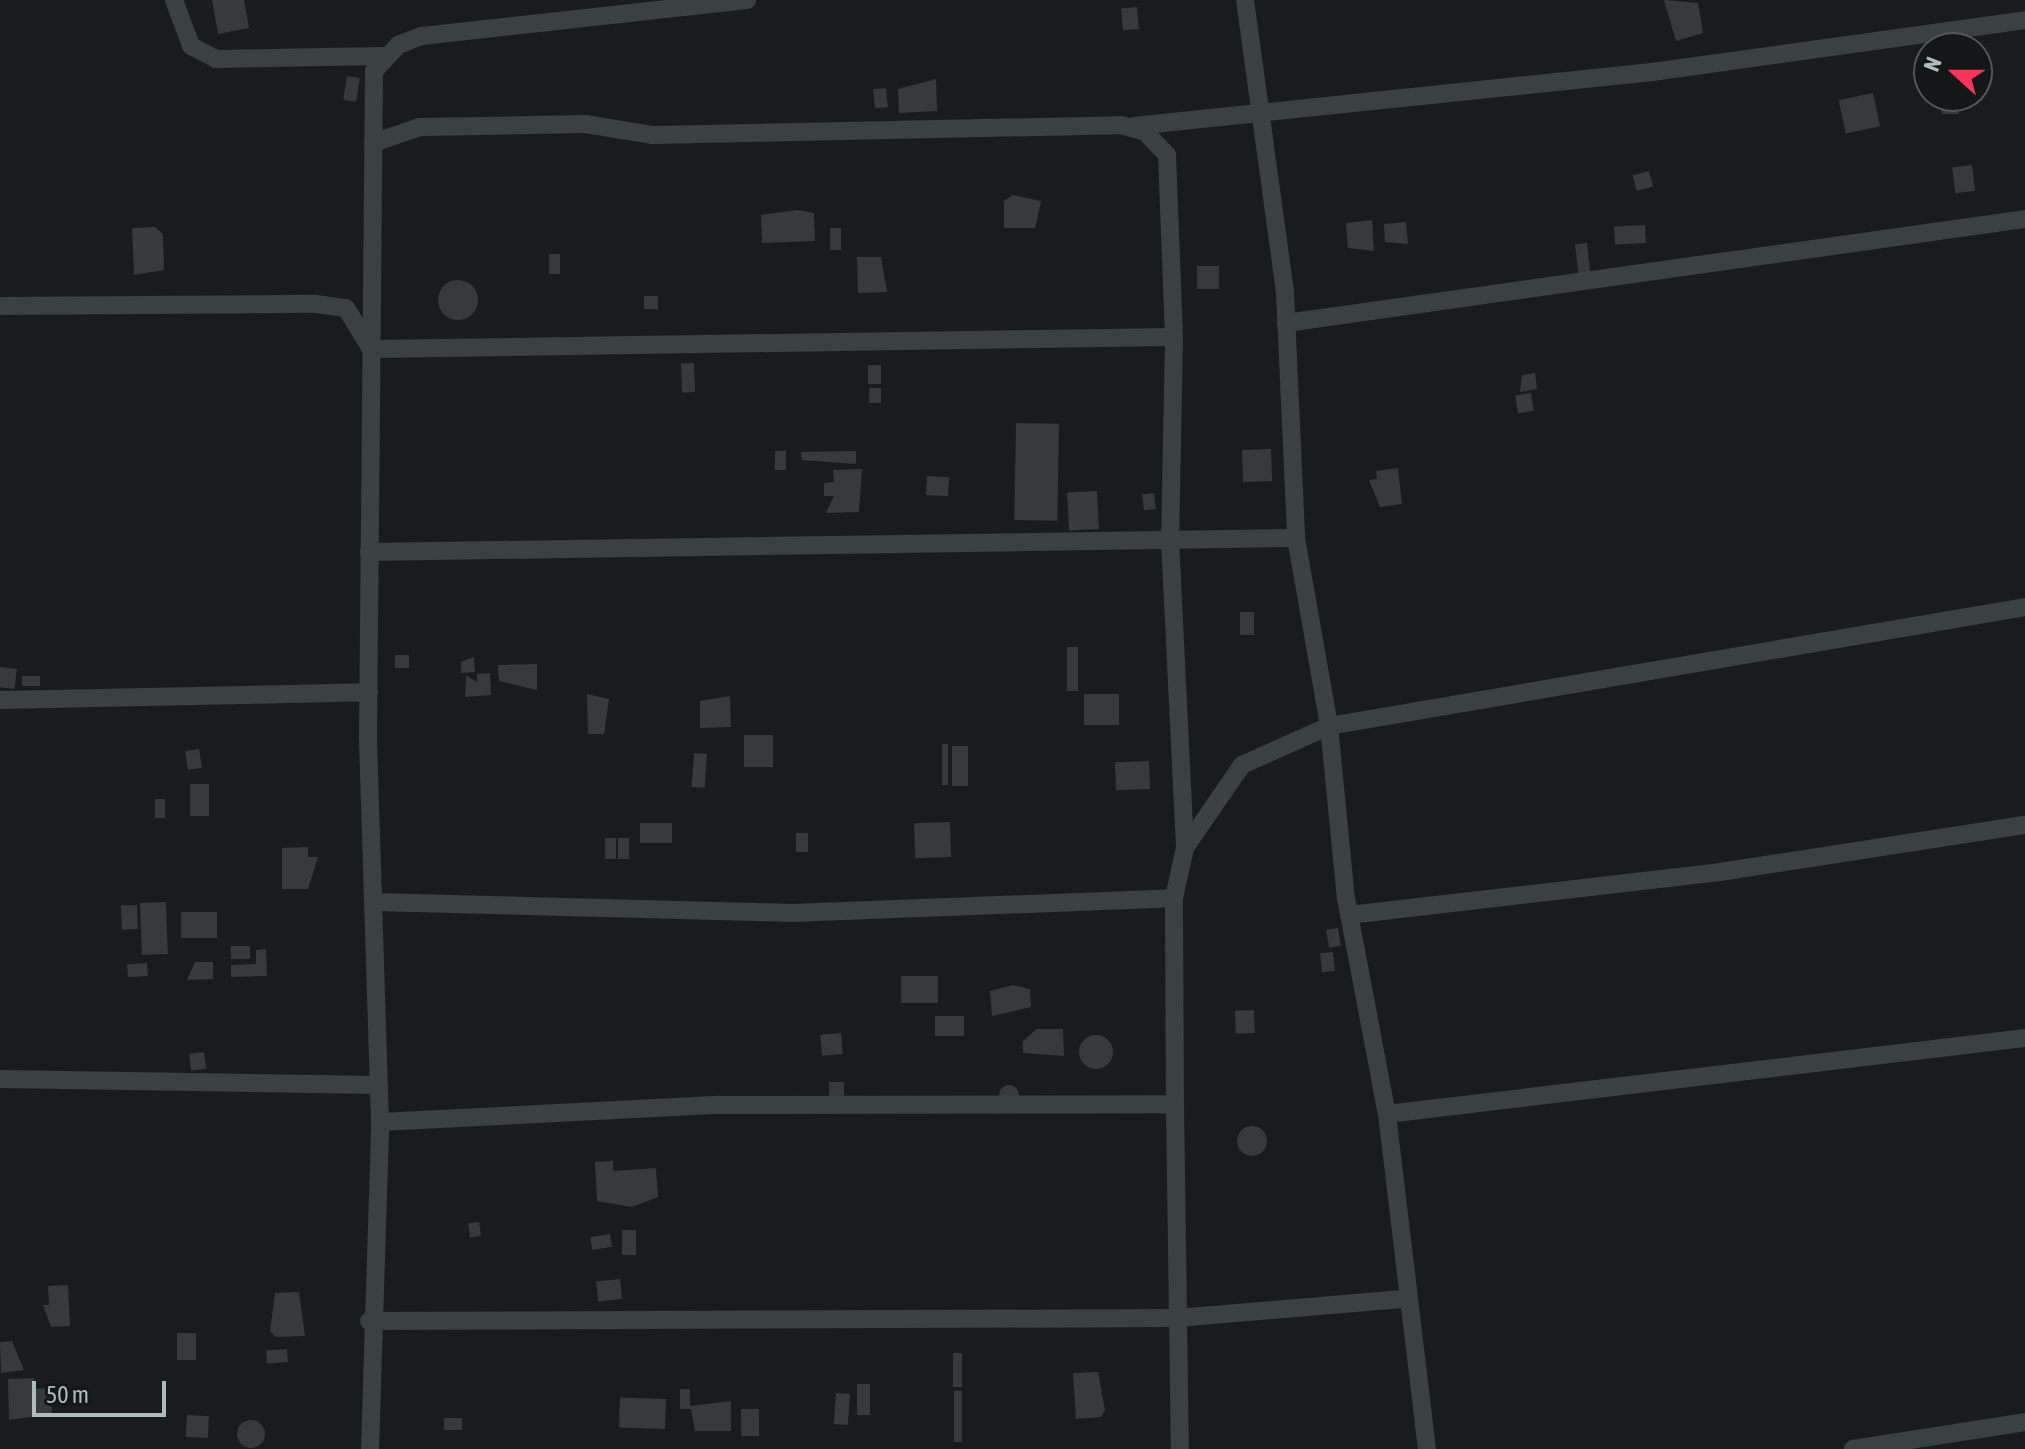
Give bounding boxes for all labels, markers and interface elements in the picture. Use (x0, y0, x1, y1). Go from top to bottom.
north arrow (1913, 32, 1993, 112)
text: N (1918, 53, 1947, 75)
scale bar (36, 1365, 170, 1415)
text: 50 m (46, 1381, 89, 1408)

